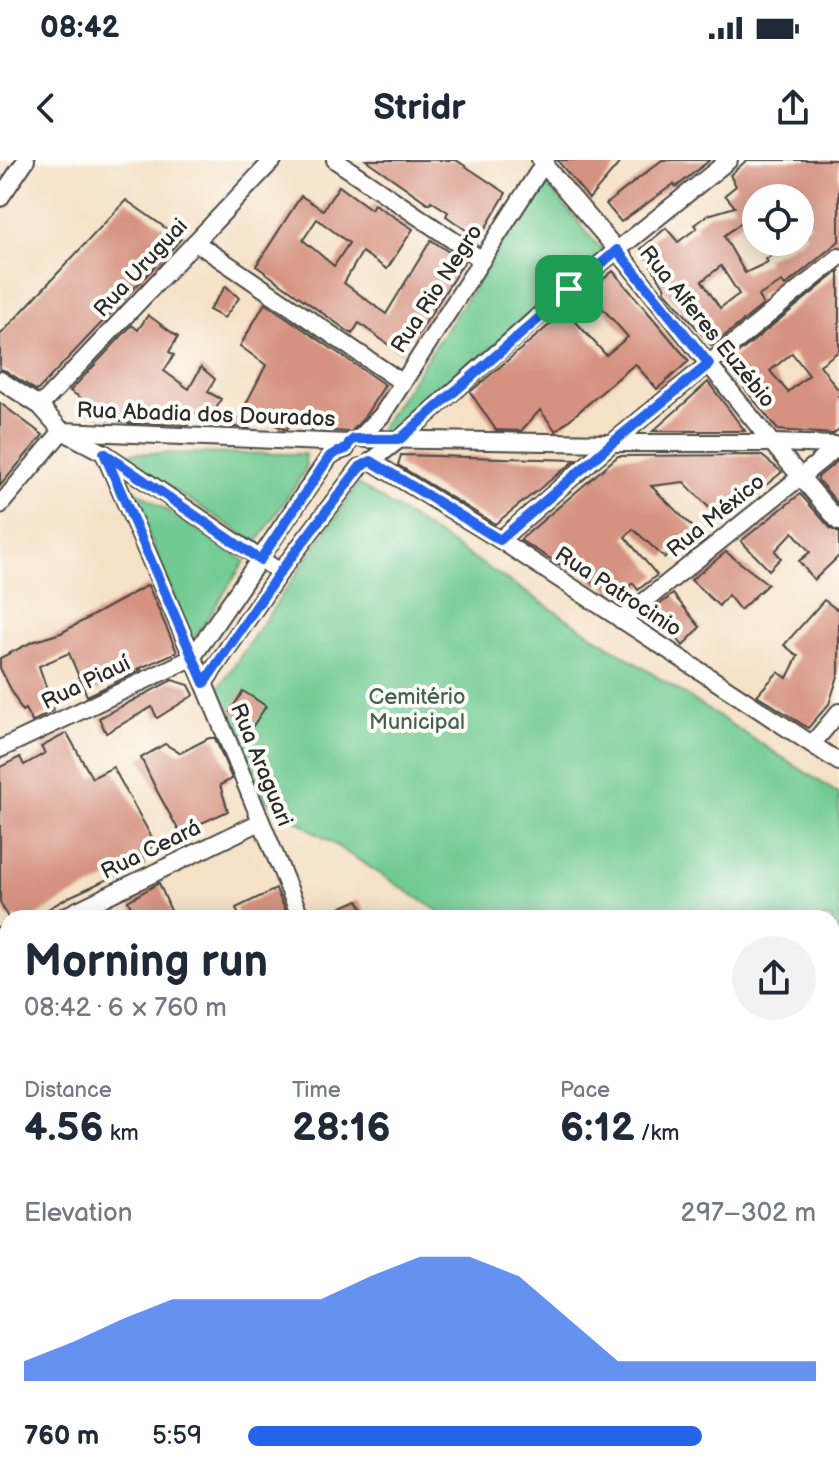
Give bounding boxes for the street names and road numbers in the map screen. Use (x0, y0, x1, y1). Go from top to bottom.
street label: Rua Uruguai (88, 213, 194, 323)
street label: Rua Rio Negro (385, 220, 489, 358)
street label: Rua Alferes Euzébio (633, 241, 781, 413)
street label: Rua Abadia dos Dourados (76, 397, 336, 433)
street label: Rua México (662, 468, 770, 564)
street label: Rua Patrocinio (550, 541, 686, 643)
street label: Rua Piauí (37, 650, 135, 716)
street label: Rua Araguari (224, 700, 298, 830)
street label: Rua Ceará (97, 814, 205, 886)

